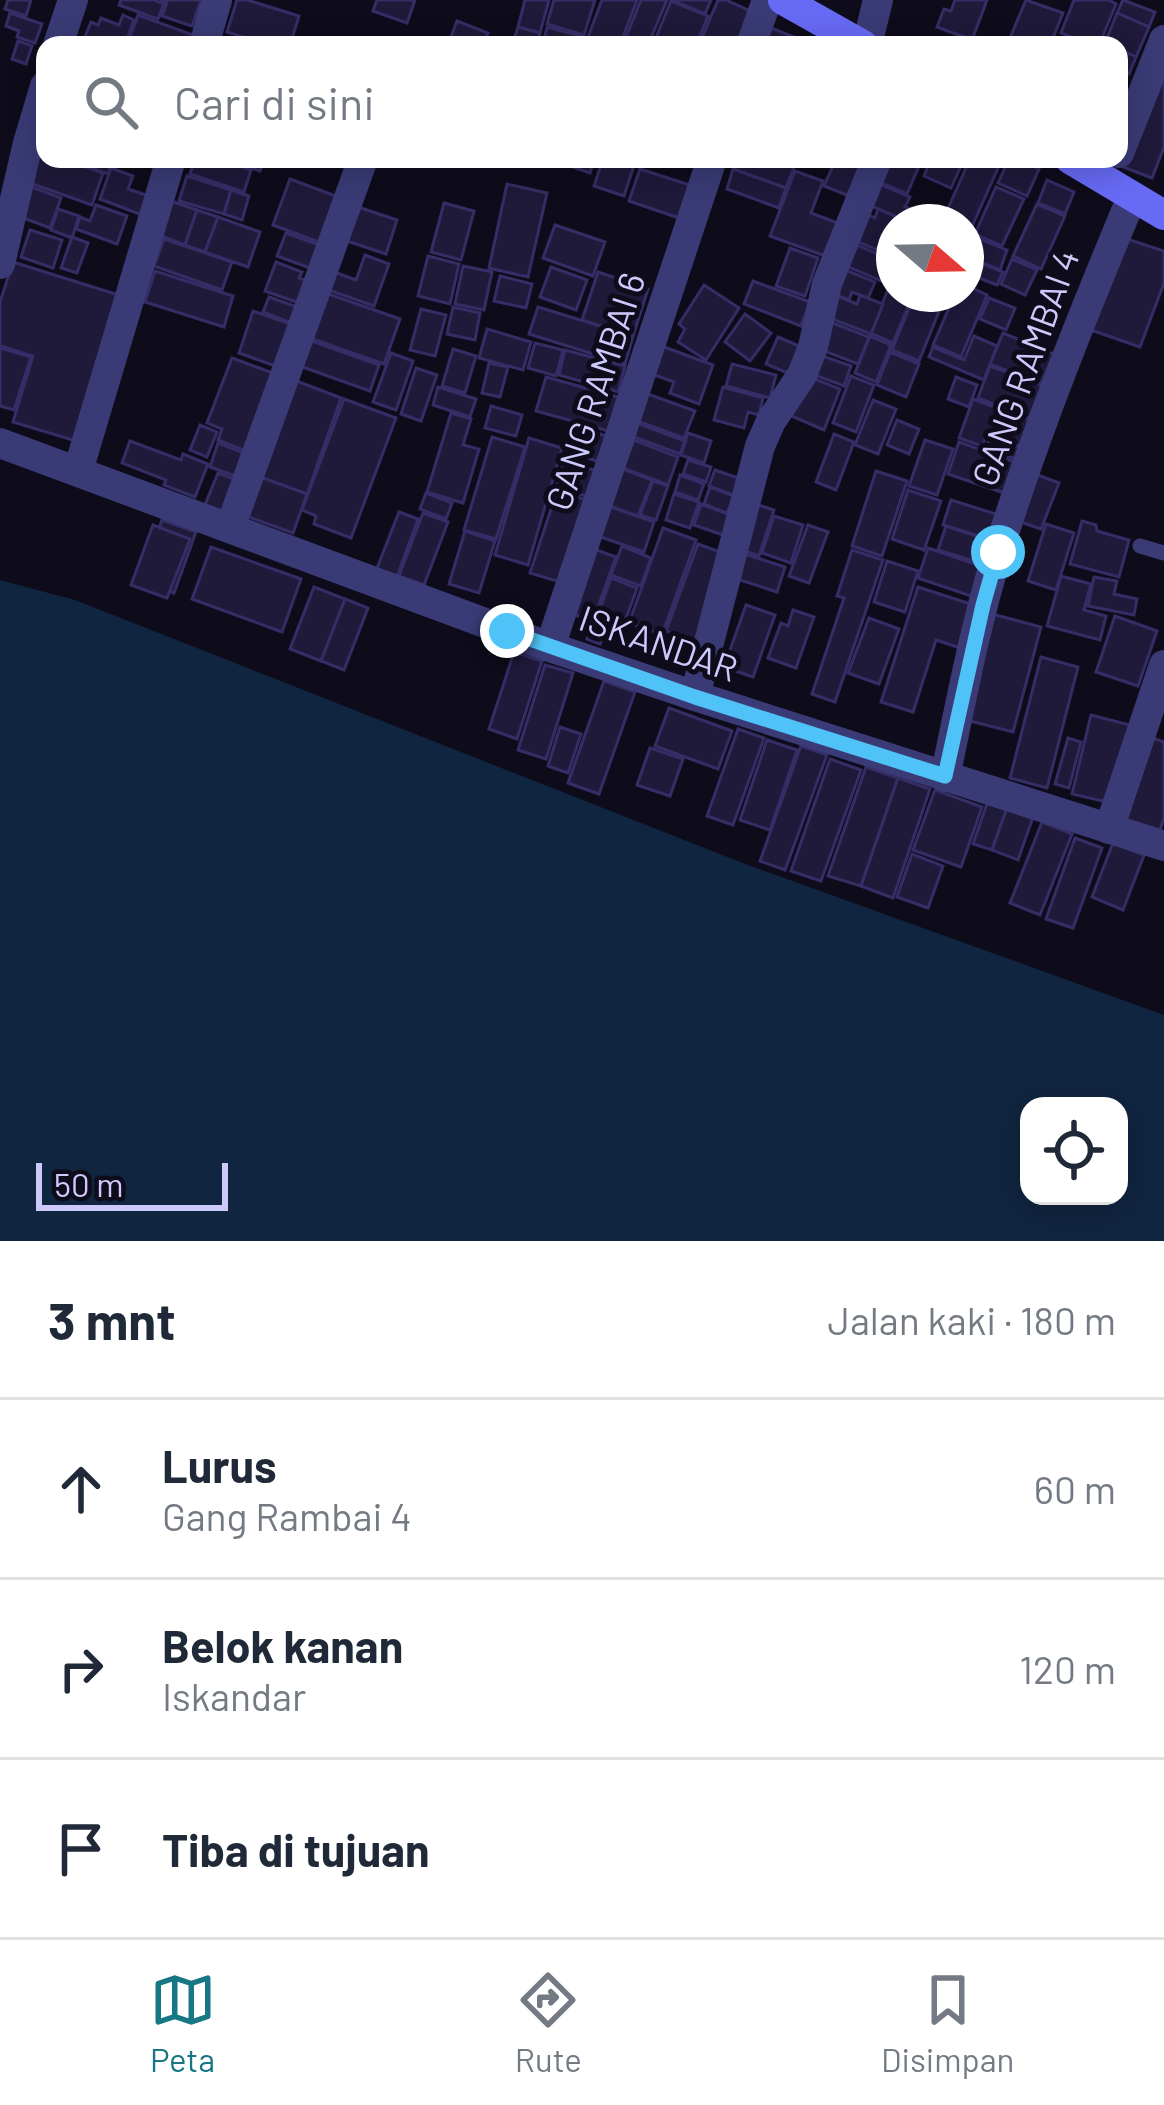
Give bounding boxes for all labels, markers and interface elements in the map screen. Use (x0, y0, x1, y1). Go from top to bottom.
search box (36, 36, 1128, 168)
icon: search (78, 69, 144, 135)
text: Cari di sini (174, 75, 375, 129)
north arrow (876, 204, 984, 312)
street label: GANG RAMBAI 4 (961, 243, 1087, 491)
street label: GANG RAMBAI 6 (535, 267, 653, 515)
route start (971, 525, 1025, 579)
street label: ISKANDAR (574, 595, 744, 689)
route end (480, 604, 534, 658)
map controls (1020, 1097, 1128, 1205)
button: locate (1020, 1097, 1128, 1205)
scale bar (36, 1157, 228, 1210)
text: 50 m (54, 1164, 124, 1204)
text: 3 mnt (48, 1289, 176, 1350)
text: Jalan kaki · 180 m (827, 1296, 1116, 1343)
text: Lurus (162, 1438, 277, 1492)
icon: ahead (48, 1456, 114, 1522)
text: 60 m (1034, 1465, 1116, 1512)
text: Gang Rambai 4 (162, 1492, 412, 1539)
text: Belok kanan (162, 1618, 403, 1672)
icon: right (48, 1636, 114, 1702)
text: 120 m (1019, 1645, 1116, 1692)
text: Iskandar (162, 1672, 306, 1719)
icon: arrive (48, 1816, 114, 1882)
text: Tiba di tujuan (162, 1822, 430, 1876)
tab: Peta (150, 1967, 216, 2079)
tab: Rute (515, 1967, 582, 2079)
tab: Disimpan (881, 1967, 1014, 2079)

